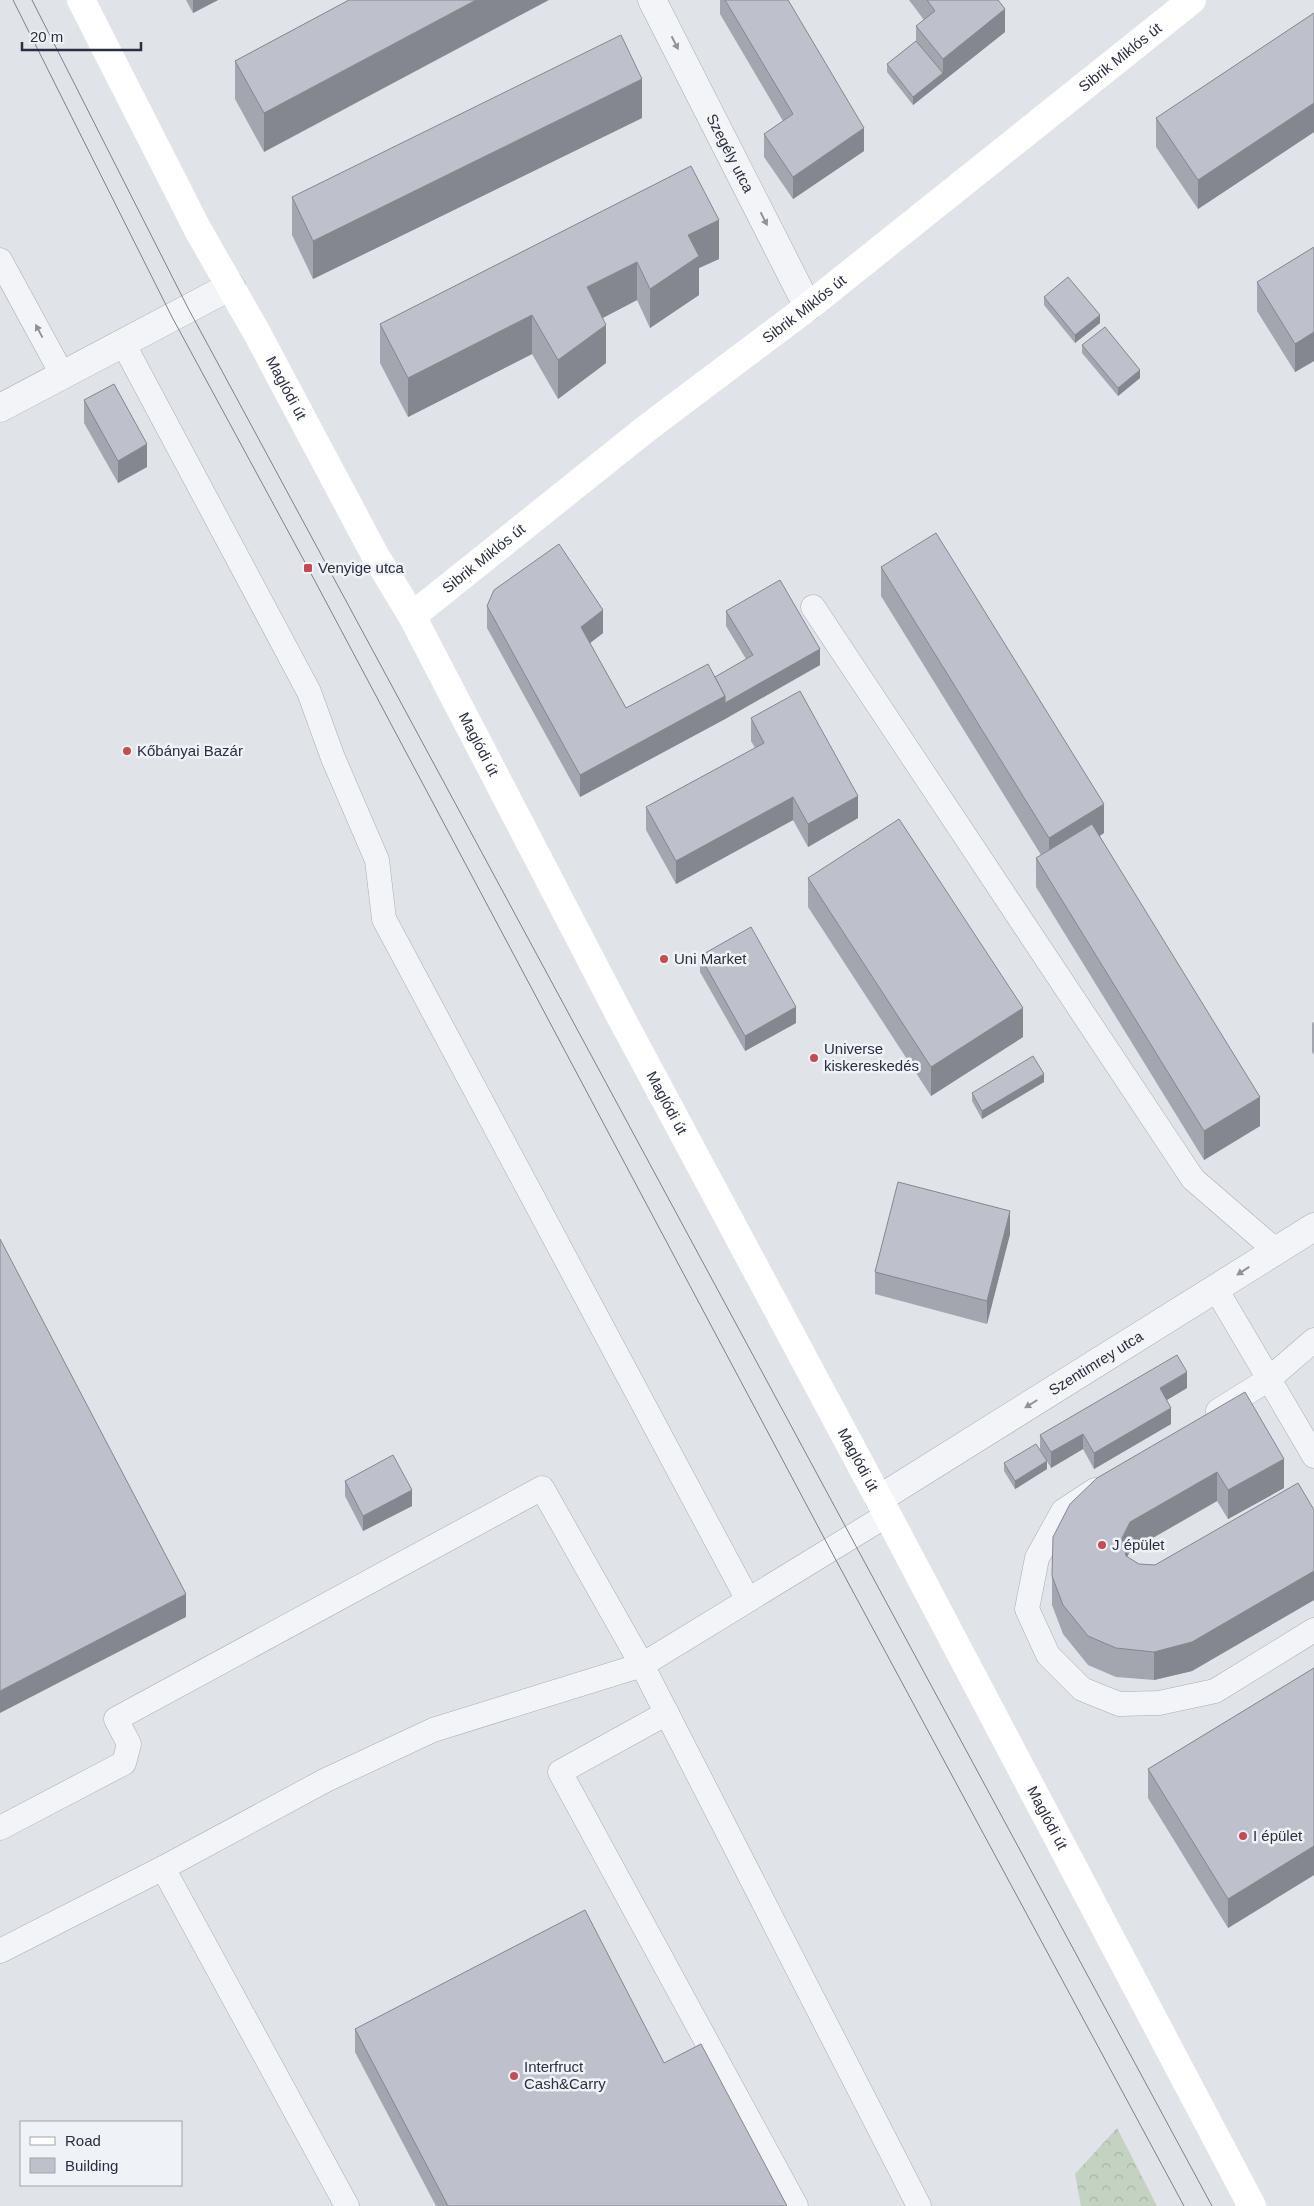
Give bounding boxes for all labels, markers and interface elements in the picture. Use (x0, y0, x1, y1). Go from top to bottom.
street label: Sibrik Miklós út (1075, 18, 1165, 95)
scale bar (22, 20, 141, 52)
text: 20 m (30, 28, 63, 45)
one-way arrow (671, 36, 679, 50)
street label: Szegély utca (703, 111, 758, 196)
one-way arrow (760, 212, 768, 226)
street label: Sibrik Miklós út (759, 271, 850, 346)
one-way arrow (35, 324, 43, 338)
street label: Maglódi út (263, 353, 311, 423)
street label: Sibrik Miklós út (439, 519, 529, 596)
place label: Venyige utca (318, 559, 405, 576)
marker: Venyige utca (302, 562, 314, 574)
street label: Maglódi út (456, 709, 503, 779)
place label: Kőbányai Bazár (137, 742, 243, 759)
marker: Kőbányai Bazár (121, 745, 133, 757)
place label: Uni Market (674, 950, 747, 967)
marker: Uni Market (658, 953, 670, 965)
place label: Universe kiskereskedés (824, 1040, 919, 1074)
marker: Universe kiskereskedés (808, 1052, 820, 1064)
street label: Maglódi út (643, 1068, 691, 1138)
one-way arrow (1236, 1266, 1250, 1276)
street label: Szentimrey utca (1046, 1327, 1146, 1399)
one-way arrow (1025, 1399, 1038, 1409)
street label: Maglódi út (835, 1425, 883, 1495)
place label: J épület (1112, 1536, 1165, 1553)
marker: J épület (1096, 1539, 1108, 1551)
street label: Maglódi út (1024, 1783, 1072, 1853)
place label: I épület (1253, 1827, 1303, 1844)
marker: I épület (1237, 1830, 1249, 1842)
place label: Interfruct Cash&Carry (524, 2058, 606, 2092)
marker: Interfruct Cash&Carry (508, 2070, 520, 2082)
legend (20, 2121, 182, 2186)
text: Road (65, 2132, 101, 2149)
text: Building (65, 2157, 118, 2174)

